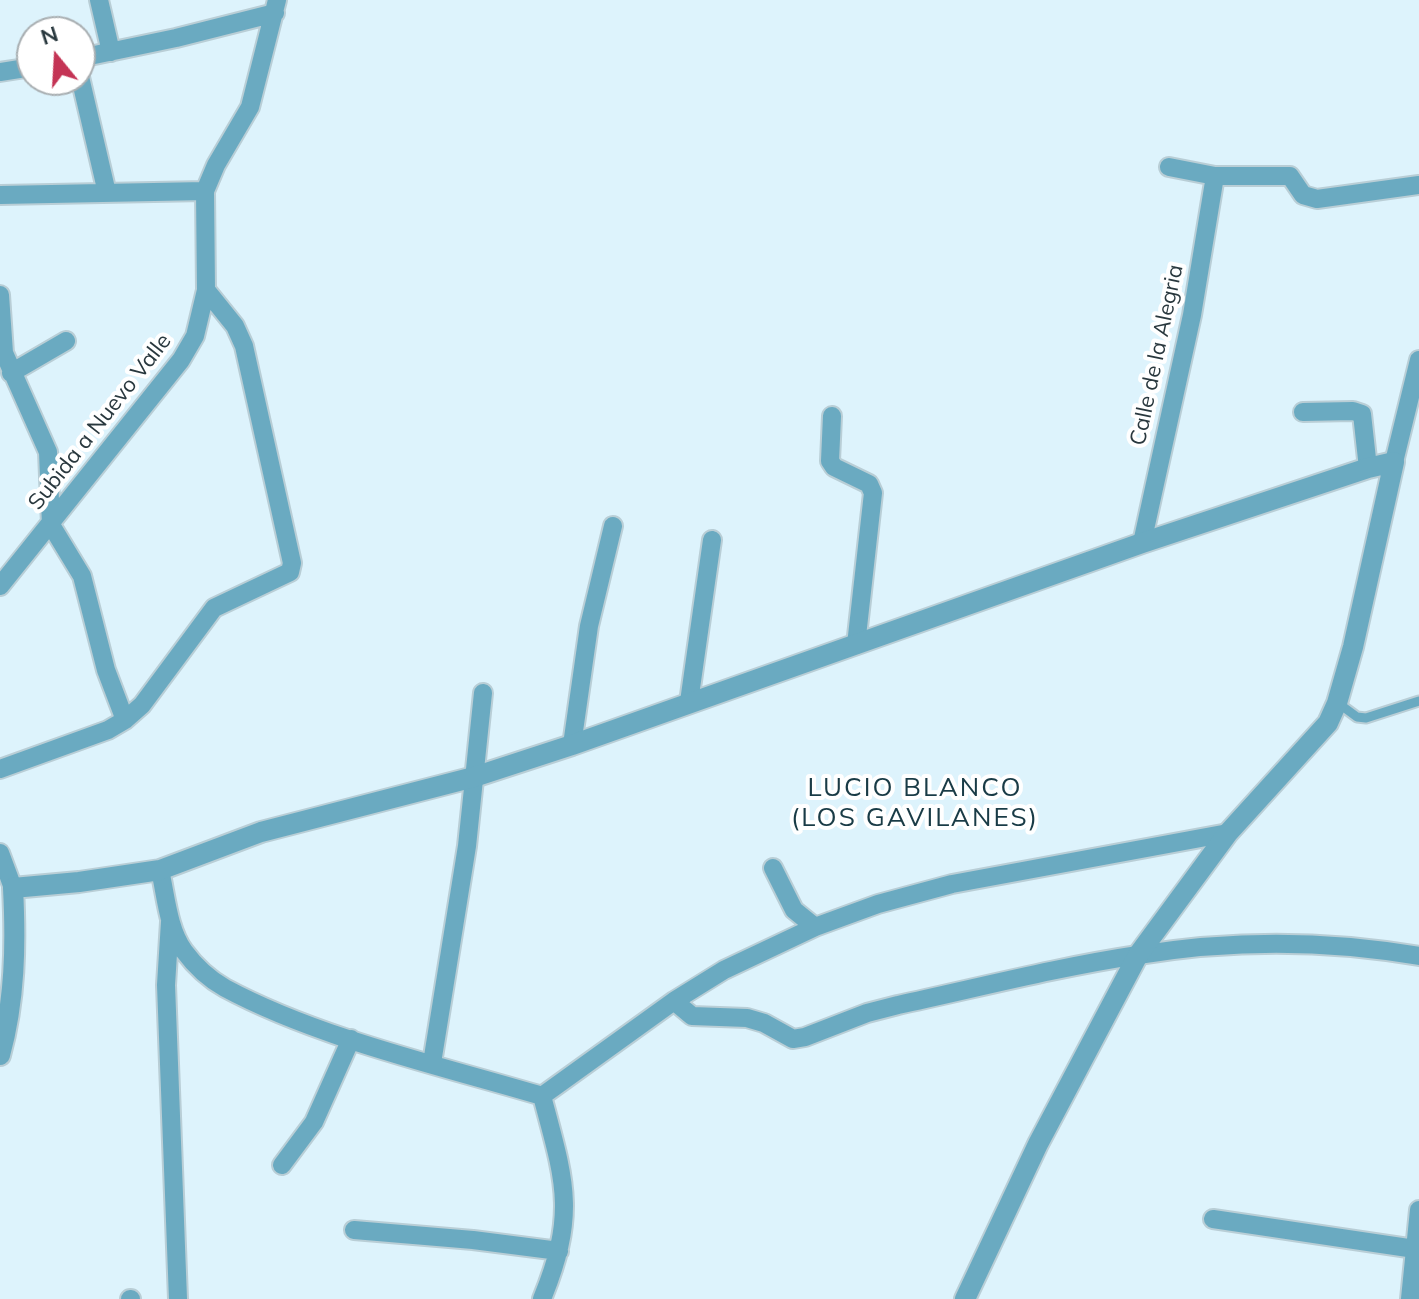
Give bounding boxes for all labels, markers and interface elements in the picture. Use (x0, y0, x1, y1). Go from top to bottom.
north arrow (16, 16, 96, 96)
text: N (37, 19, 61, 51)
street label: Calle de la Alegria (1125, 262, 1189, 448)
street label: Subida a Nuevo Valle (23, 329, 177, 515)
district label: LUCIO BLANCO (LOS GAVILANES) (791, 772, 1039, 834)

